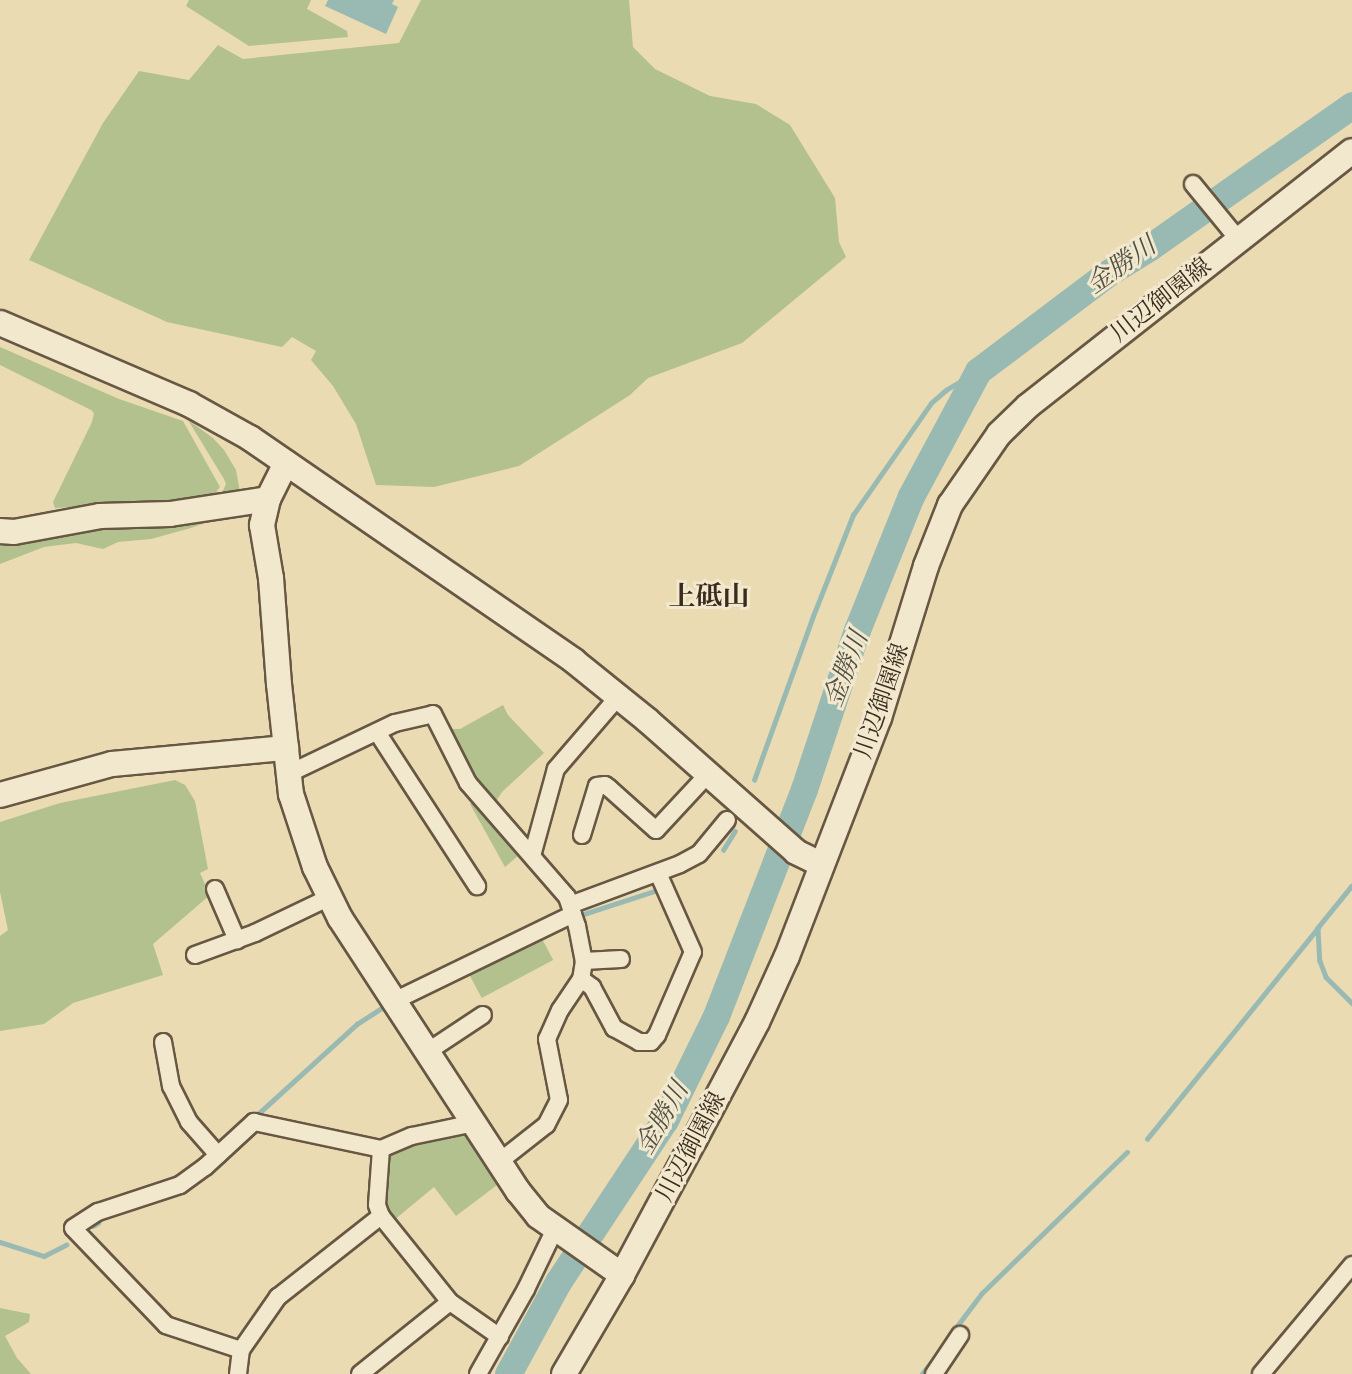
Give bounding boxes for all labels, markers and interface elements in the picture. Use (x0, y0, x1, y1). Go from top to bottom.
water label: 金勝川 (1080, 230, 1162, 300)
street label: 川辺御園線 (1105, 252, 1217, 348)
district label: 上砥山 (669, 581, 749, 613)
water label: 金勝川 (817, 627, 875, 711)
street label: 川辺御園線 (849, 640, 915, 762)
water label: 金勝川 (629, 1076, 695, 1160)
street label: 川辺御園線 (650, 1087, 732, 1207)

